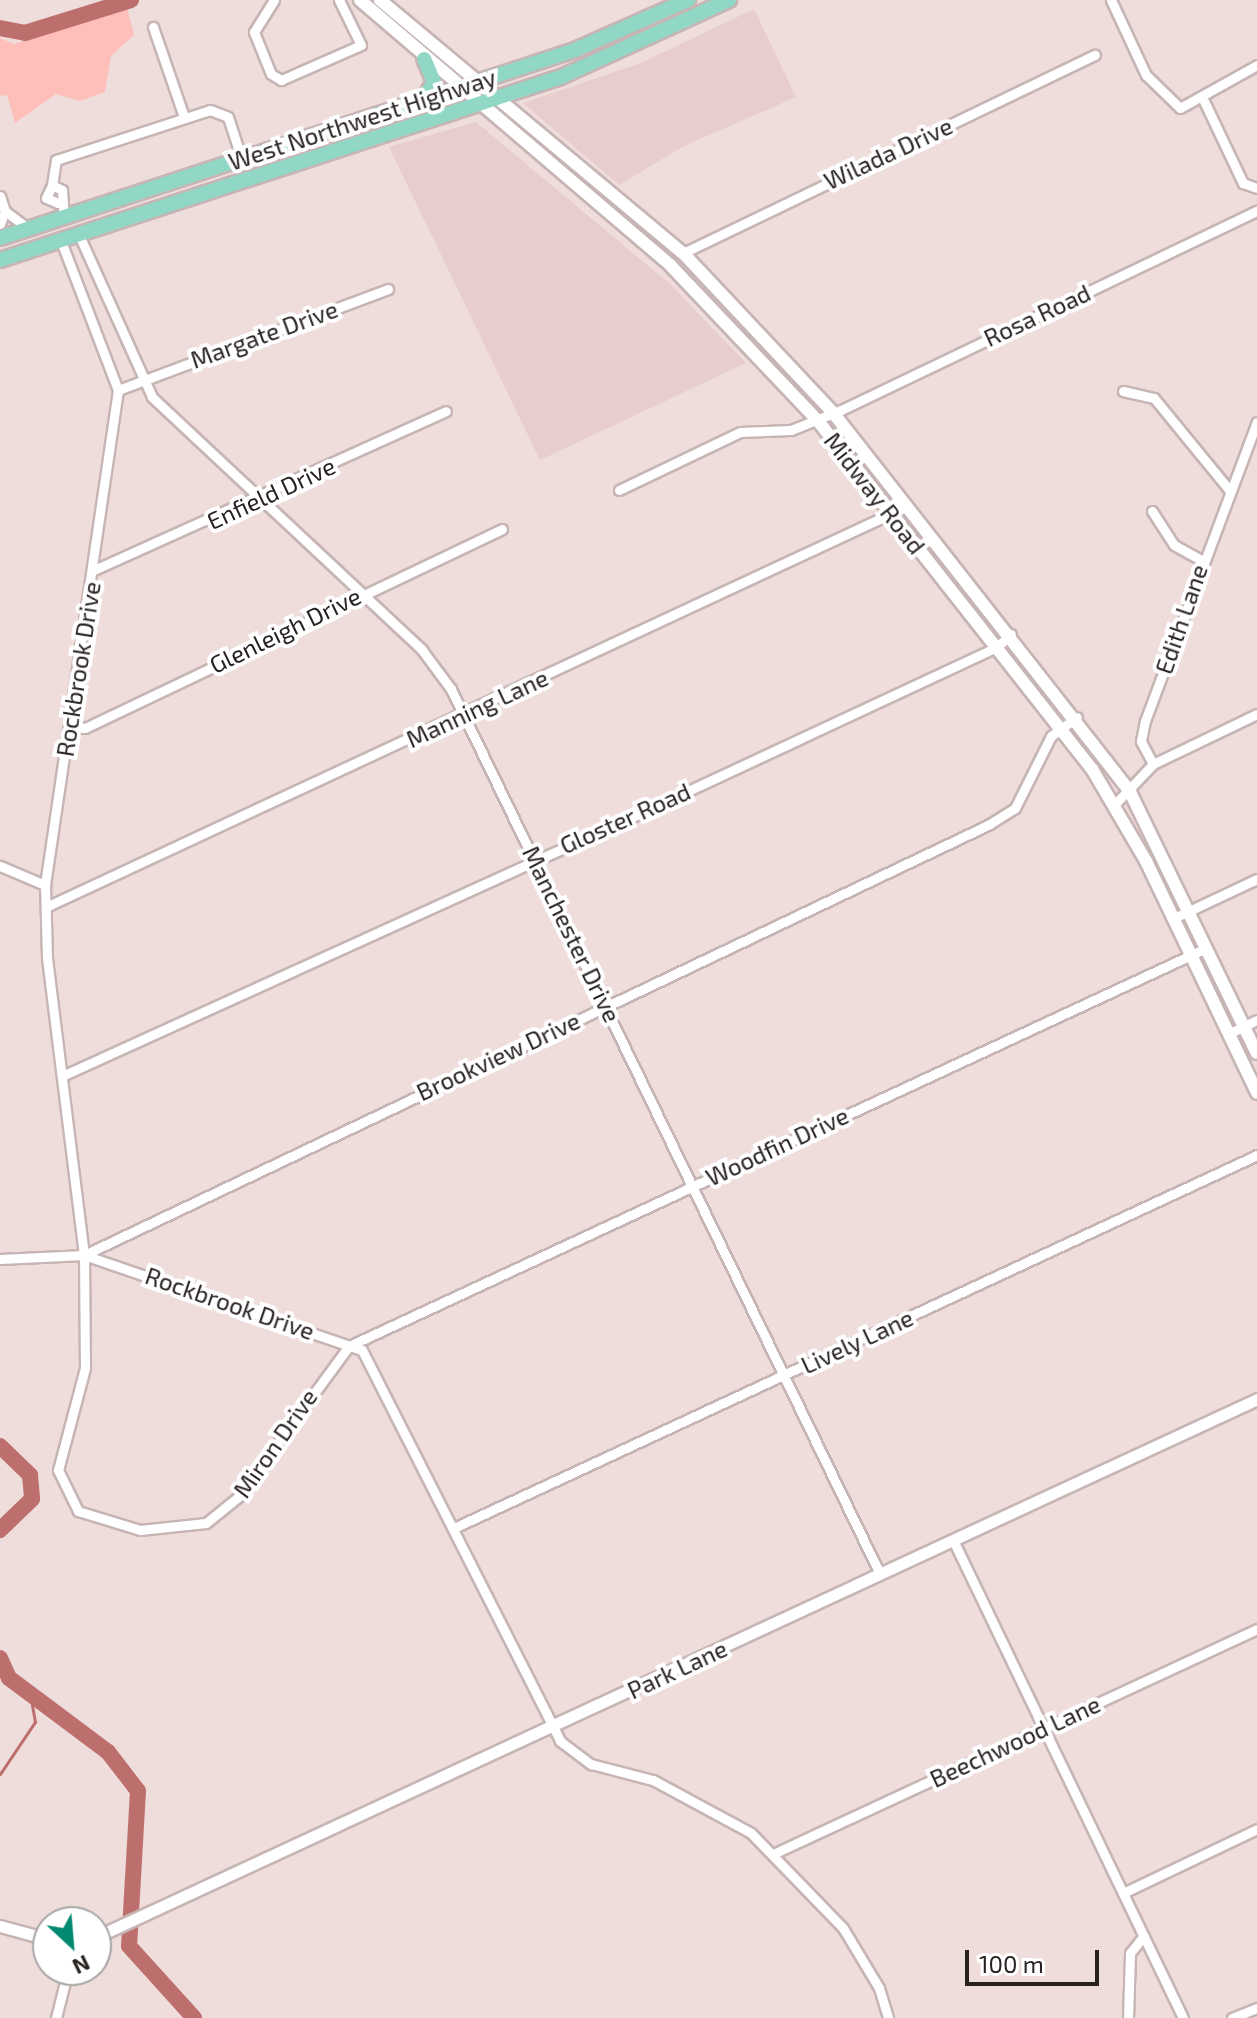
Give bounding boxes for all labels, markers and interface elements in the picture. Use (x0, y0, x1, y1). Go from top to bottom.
street label: West Northwest Highway (225, 62, 499, 176)
street label: Wilada Drive (819, 111, 957, 195)
street label: Rosa Road (979, 278, 1095, 352)
street label: Margate Drive (186, 294, 342, 374)
street label: Midway Road (818, 426, 932, 560)
street label: Enfield Drive (202, 451, 340, 535)
street label: Edith Lane (1149, 560, 1213, 678)
street label: Rockbrook Drive (50, 579, 106, 759)
street label: Glenleigh Drive (205, 581, 365, 679)
street label: Manning Lane (402, 663, 552, 753)
street label: Gloster Road (555, 776, 695, 860)
street label: Manchester Drive (517, 841, 627, 1027)
street label: Brookview Drive (412, 1005, 584, 1107)
street label: Woodfin Drive (701, 1100, 853, 1192)
street label: Rockbrook Drive (142, 1261, 318, 1345)
street label: Lively Lane (796, 1302, 918, 1380)
street label: Miron Drive (227, 1383, 323, 1503)
street label: Park Lane (623, 1633, 731, 1705)
street label: Beechwood Lane (925, 1689, 1105, 1793)
north arrow (32, 1906, 112, 1986)
scale bar (969, 1934, 1103, 1984)
text: 100 m (979, 1949, 1044, 1978)
text: N (69, 1951, 94, 1981)

